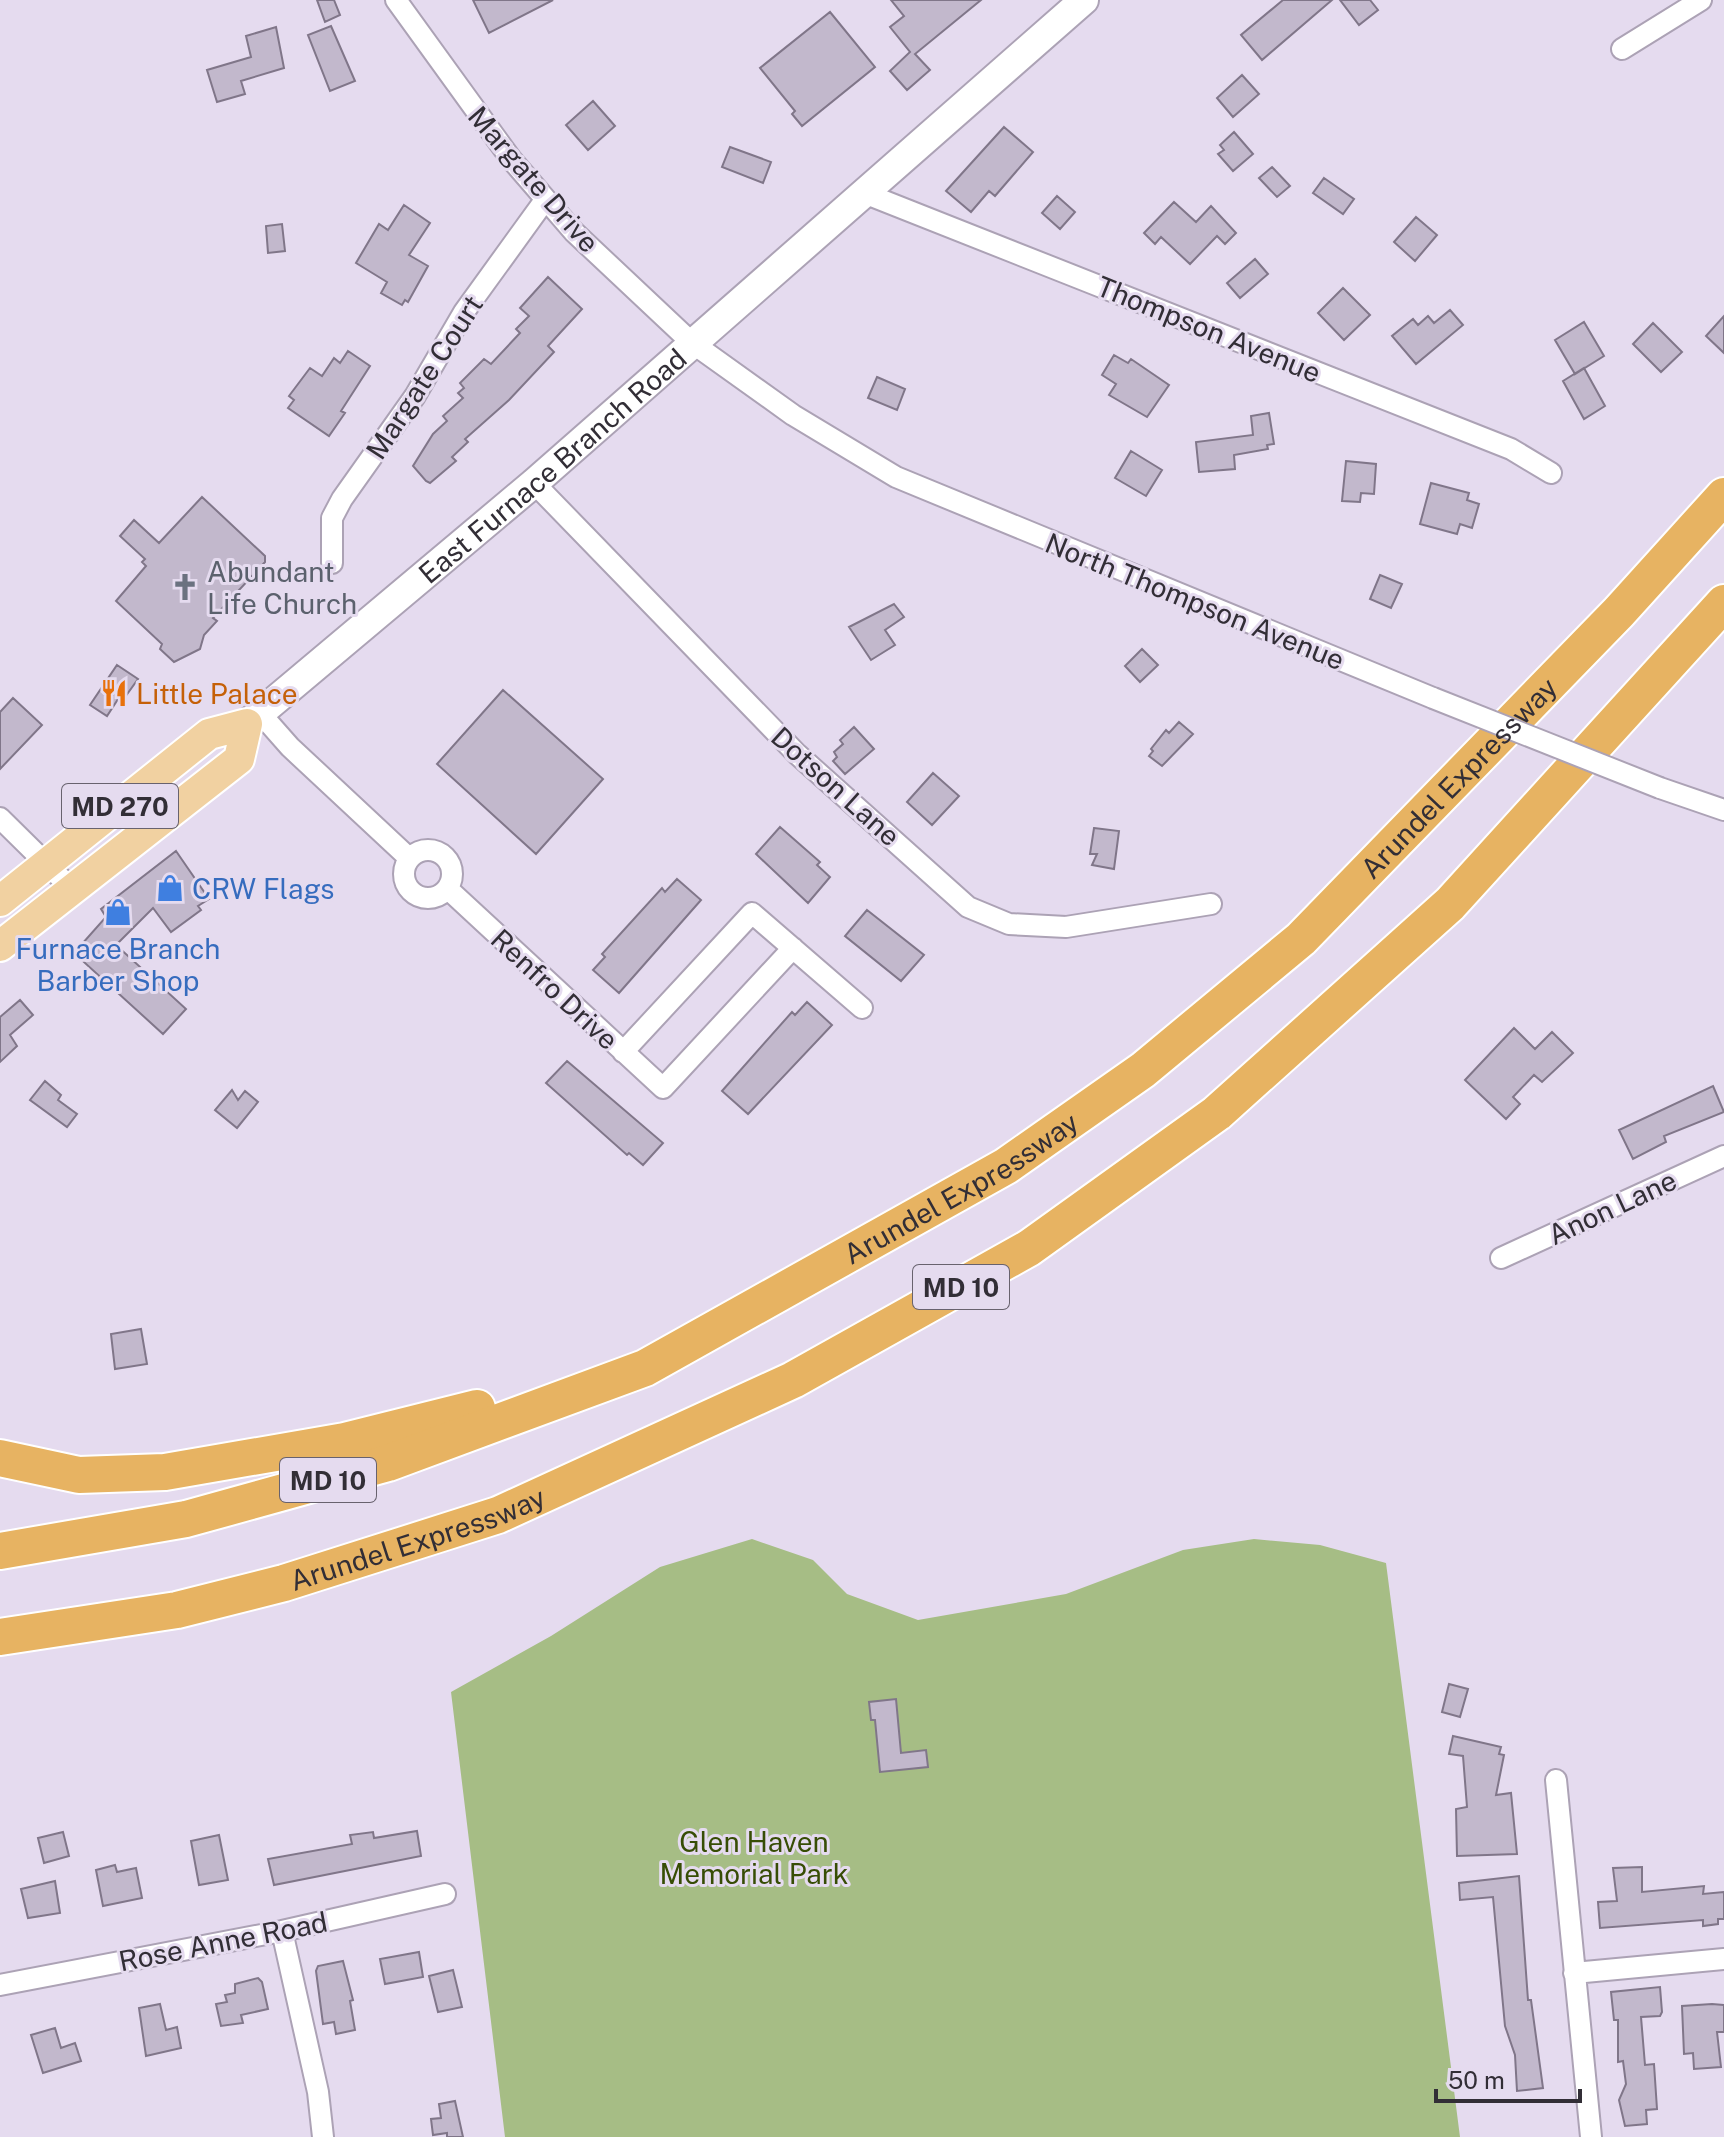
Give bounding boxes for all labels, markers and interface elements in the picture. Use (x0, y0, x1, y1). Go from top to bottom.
street label: Margate Drive (462, 99, 606, 259)
street label: Thompson Avenue (1092, 269, 1326, 389)
street label: Margate Court (359, 289, 489, 465)
street label: East Furnace Branch Road (412, 341, 692, 589)
street label: North Thompson Avenue (1041, 526, 1349, 676)
place label: Abundant Life Church (207, 555, 357, 620)
church icon: Abundant Life Church (170, 572, 200, 602)
street label: Arundel Expressway (1353, 670, 1563, 885)
place label: Little Palace (136, 677, 298, 710)
restaurant icon: Little Palace (99, 678, 129, 708)
street label: Dotson Lane (765, 720, 907, 852)
road number: MD 270 (62, 784, 178, 828)
place label: CRW Flags (192, 872, 334, 905)
shop icon: CRW Flags (155, 873, 185, 903)
shop icon: Furnace Branch Barber Shop (103, 897, 133, 927)
street label: Renfro Drive (485, 922, 625, 1056)
place label: Furnace Branch Barber Shop (16, 932, 220, 997)
street label: Arundel Expressway (838, 1105, 1084, 1270)
street label: Anon Lane (1542, 1163, 1682, 1251)
road number: MD 10 (913, 1265, 1009, 1309)
road number: MD 10 (280, 1458, 376, 1502)
street label: Arundel Expressway (286, 1479, 550, 1597)
park label: Glen Haven Memorial Park (660, 1825, 848, 1890)
street label: Rose Anne Road (116, 1905, 330, 1977)
scale bar (1436, 2053, 1580, 2103)
text: 50 m (1448, 2066, 1505, 2094)

